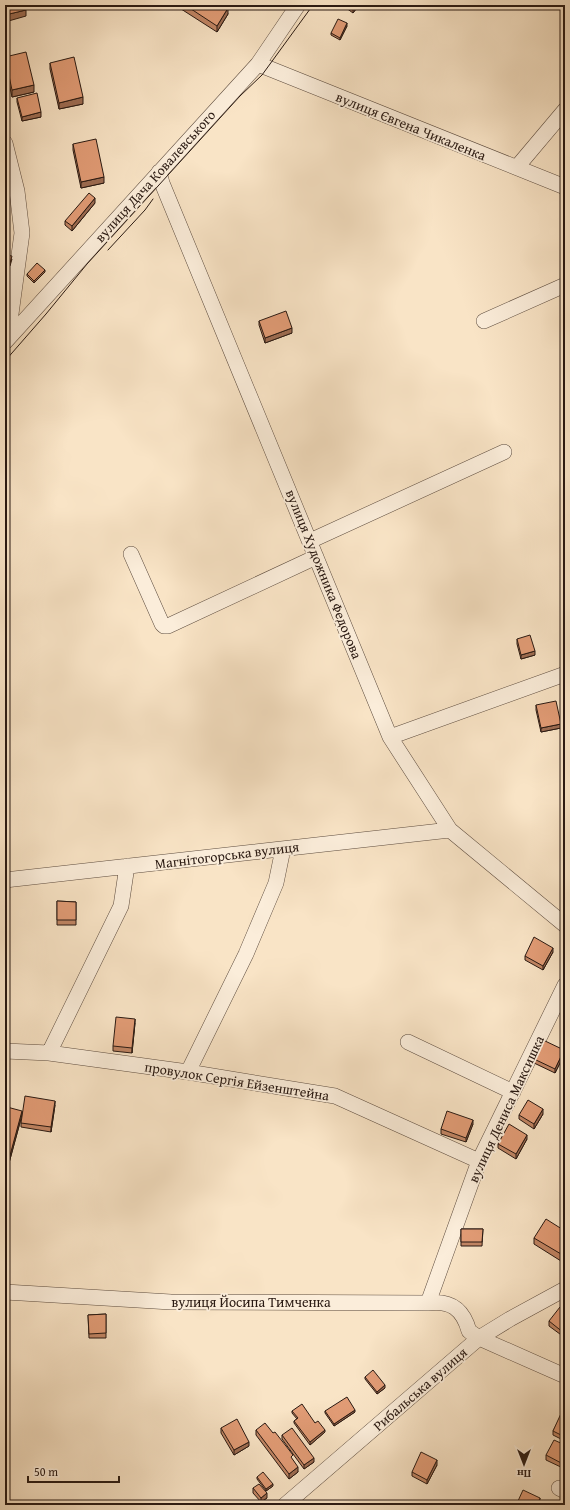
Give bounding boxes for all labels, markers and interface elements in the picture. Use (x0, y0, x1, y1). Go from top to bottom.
street label: вулиця Євгена Чикаленка (333, 87, 489, 165)
street label: вулиця Дача Ковалевського (90, 106, 220, 246)
street label: вулиця Художника Федорова (281, 486, 367, 662)
street label: Магнітогорська вулиця (154, 836, 300, 874)
street label: вулиця Дениса Максишка (463, 1032, 549, 1186)
street label: провулок Сергія Ейзенштейна (143, 1057, 331, 1106)
street label: вулиця Йосипа Тимченка (171, 1292, 331, 1312)
street label: Рибальська вулиця (369, 1342, 471, 1436)
north arrow (504, 1444, 544, 1484)
scale bar (28, 1458, 119, 1484)
text: 50 m (34, 1463, 58, 1480)
text: Пн (517, 1466, 531, 1482)

